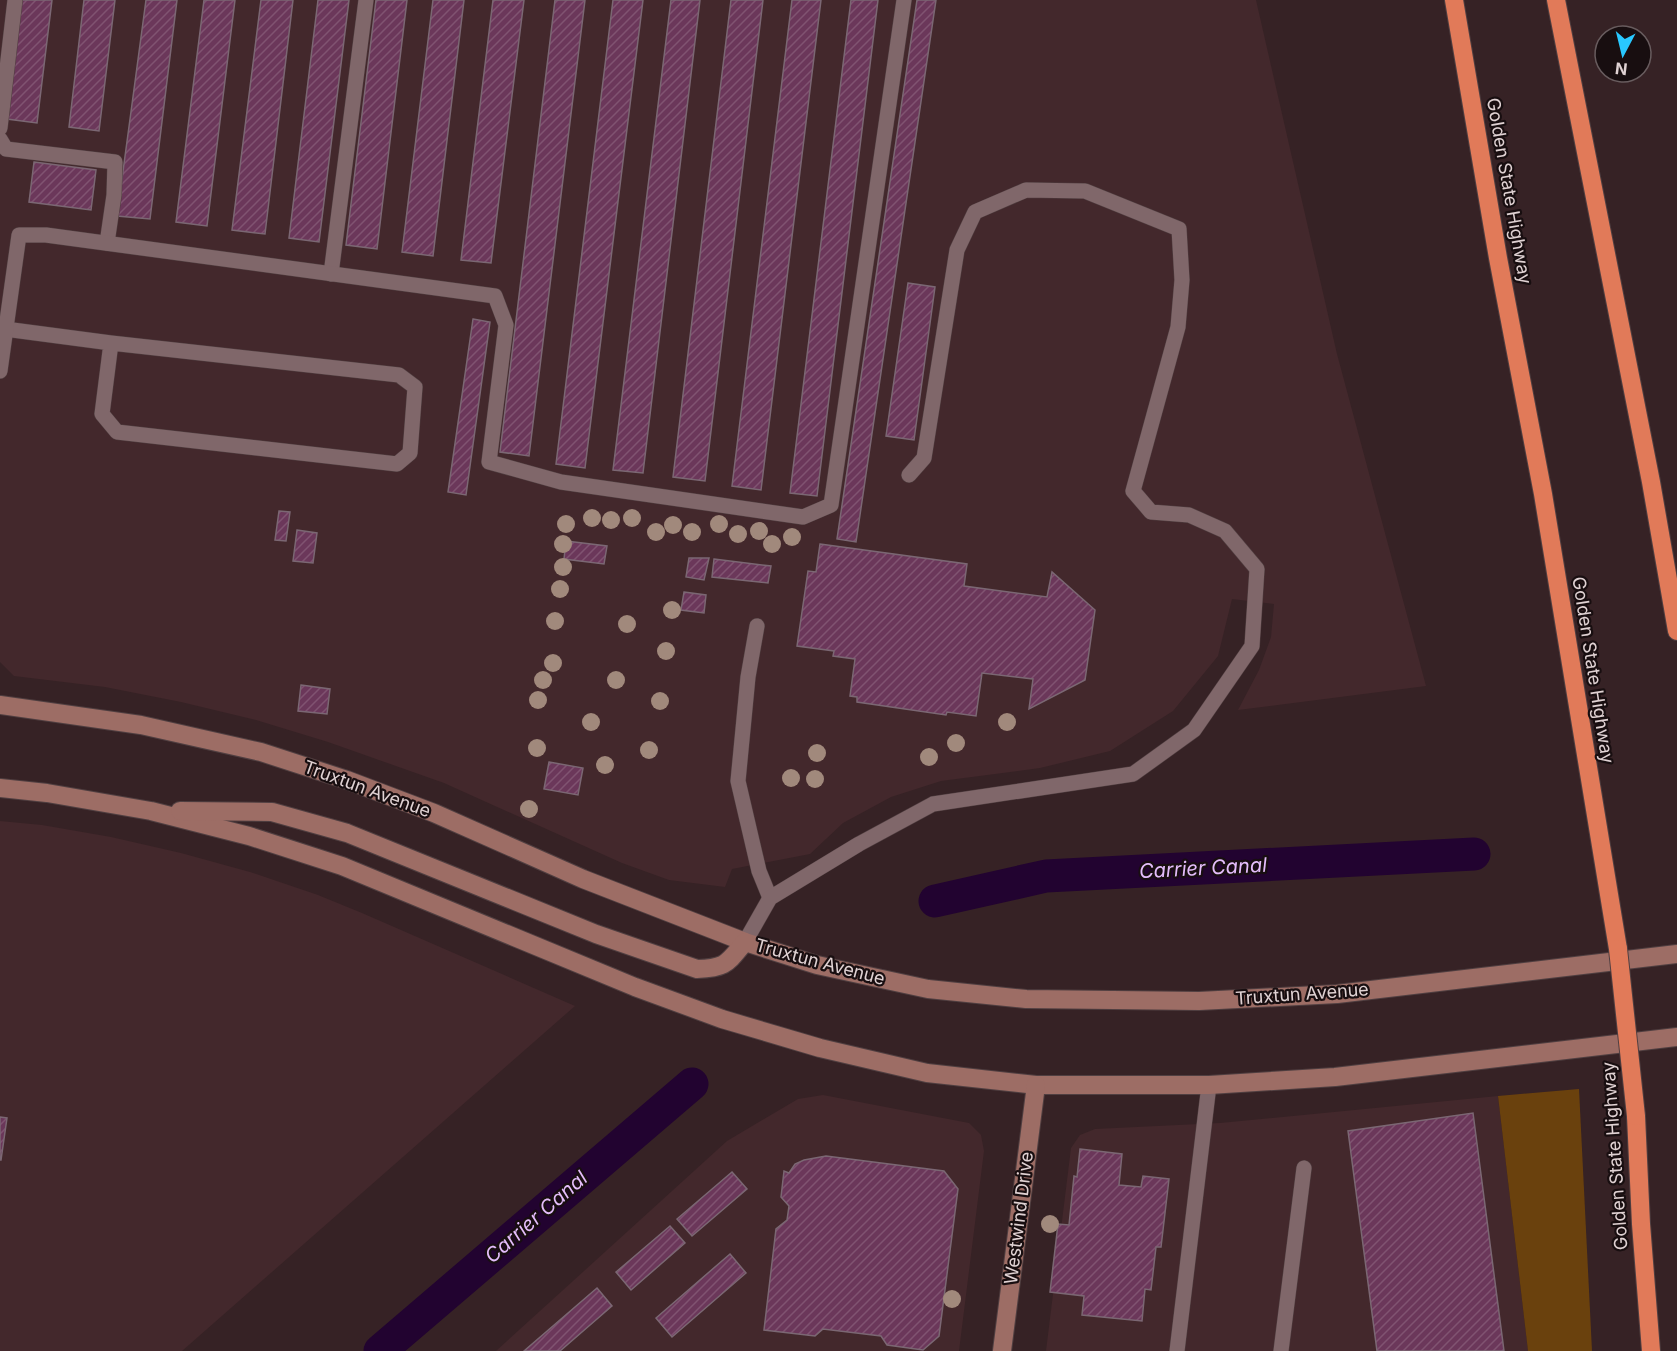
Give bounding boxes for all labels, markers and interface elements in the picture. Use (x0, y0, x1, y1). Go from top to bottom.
north arrow (1593, 24, 1653, 84)
text: N (1614, 58, 1628, 80)
street label: Golden State Highway (1483, 96, 1536, 286)
street label: Golden State Highway (1568, 575, 1619, 765)
street label: Truxtun Avenue (301, 756, 434, 821)
water label: Carrier Canal (1138, 853, 1268, 883)
street label: Truxtun Avenue (753, 934, 887, 989)
street label: Truxtun Avenue (1235, 978, 1369, 1009)
street label: Golden State Highway (1597, 1061, 1632, 1251)
street label: Westwind Drive (1000, 1150, 1037, 1285)
water label: Carrier Canal (480, 1166, 592, 1268)

